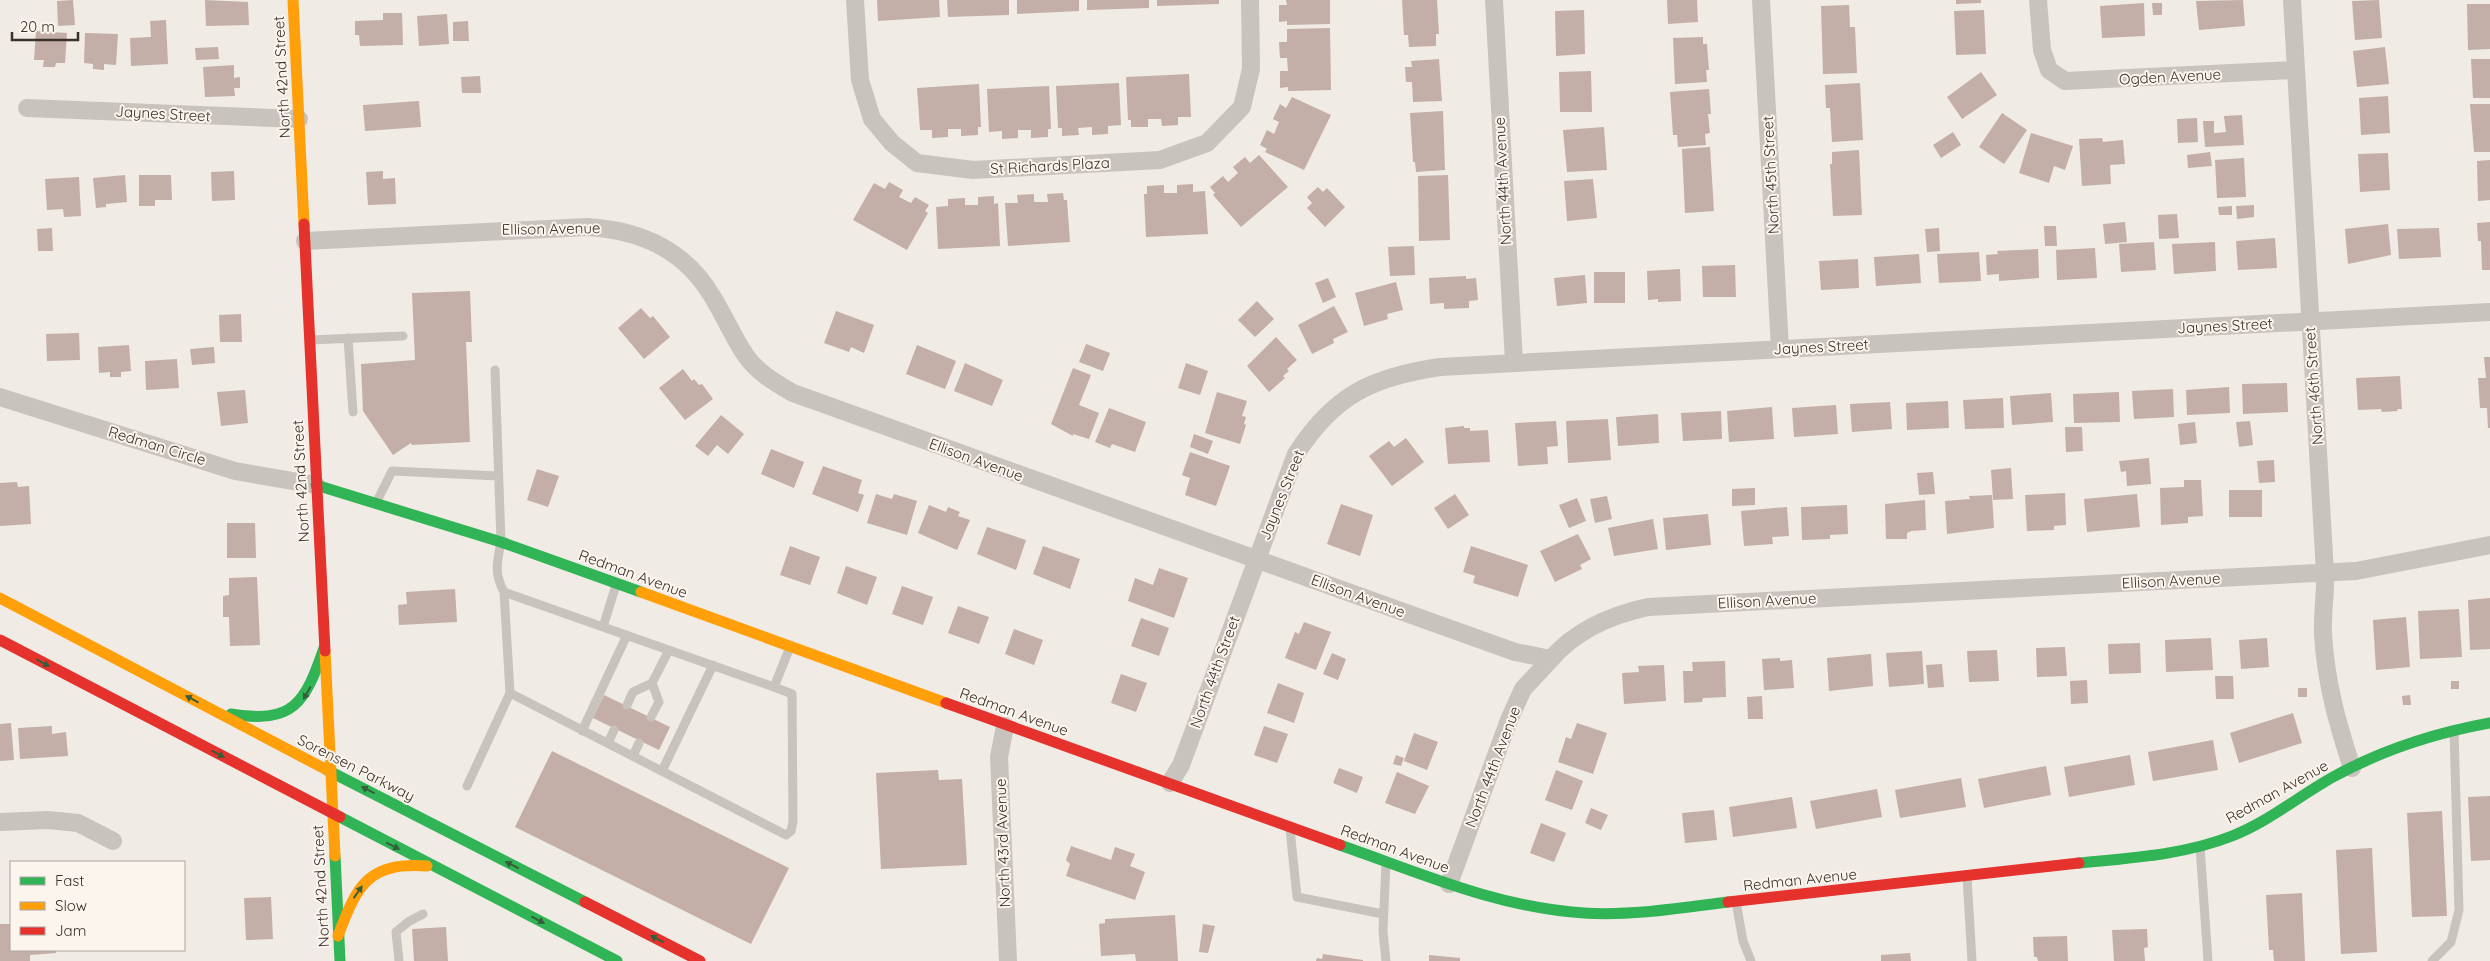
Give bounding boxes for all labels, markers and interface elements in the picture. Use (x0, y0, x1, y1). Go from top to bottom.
scale bar (12, 10, 79, 42)
street label: North 42nd Street (269, 15, 294, 139)
text: 20 m (20, 17, 55, 36)
street label: Ogden Avenue (2118, 64, 2221, 89)
street label: Jaynes Street (115, 102, 211, 125)
street label: North 45th Street (1758, 115, 1783, 235)
street label: North 44th Avenue (1490, 116, 1515, 246)
street label: St Richards Plaza (990, 153, 1110, 178)
street label: Ellison Avenue (501, 218, 601, 239)
street label: Jaynes Street (2177, 314, 2273, 337)
street label: North 46th Street (2300, 326, 2327, 446)
street label: Jaynes Street (1773, 335, 1869, 358)
street label: North 42nd Street (288, 419, 313, 543)
street label: Redman Circle (106, 422, 208, 469)
street label: Ellison Avenue (927, 434, 1026, 485)
street label: Jaynes Street (1255, 447, 1308, 543)
street label: Redman Avenue (576, 545, 690, 602)
street label: Ellison Avenue (2121, 568, 2221, 593)
street label: Ellison Avenue (1309, 570, 1408, 621)
street label: Ellison Avenue (1717, 588, 1817, 613)
street label: North 44th Street (1185, 613, 1244, 731)
one-way arrow (36, 659, 50, 667)
street label: Redman Avenue (957, 683, 1071, 740)
one-way arrow (302, 686, 311, 699)
one-way arrow (185, 695, 200, 703)
street label: North 44th Avenue (1461, 704, 1524, 830)
street label: Sorensen Parkway (294, 730, 418, 805)
one-way arrow (211, 750, 225, 758)
street label: Redman Avenue (2222, 756, 2331, 828)
street label: North 43rd Avenue (991, 778, 1014, 908)
one-way arrow (360, 786, 375, 794)
street label: Redman Avenue (1338, 820, 1452, 877)
street label: North 42nd Street (308, 824, 333, 948)
one-way arrow (386, 842, 400, 850)
legend (10, 861, 185, 951)
one-way arrow (505, 861, 519, 869)
street label: Redman Avenue (1742, 864, 1858, 895)
text: Fast (55, 871, 84, 890)
one-way arrow (353, 885, 363, 899)
text: Slow (55, 896, 87, 915)
one-way arrow (531, 916, 545, 924)
text: Jam (55, 921, 86, 940)
one-way arrow (649, 935, 664, 943)

